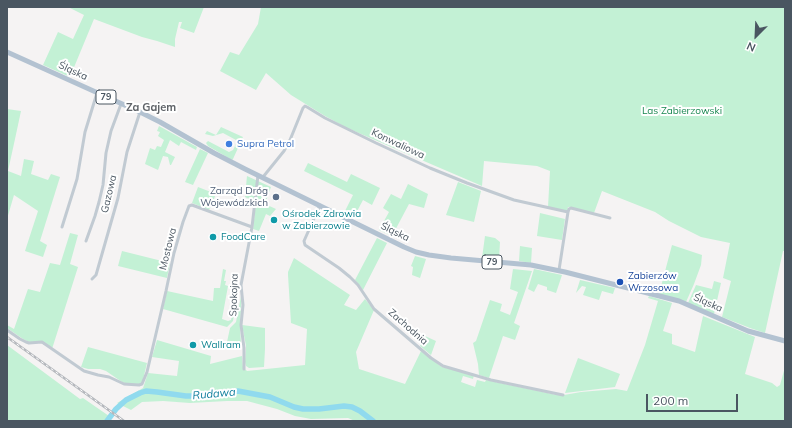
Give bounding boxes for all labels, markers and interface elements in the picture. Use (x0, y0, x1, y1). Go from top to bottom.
north arrow (736, 16, 776, 56)
text: N (744, 39, 758, 55)
street label: Śląska (57, 59, 89, 83)
road number: 79 (96, 90, 116, 104)
district label: Za Gajem (126, 101, 176, 115)
park label: Las Zabierzowski (642, 105, 722, 117)
street label: Konwaliowa (369, 126, 427, 162)
place label: Supra Petrol (237, 138, 294, 150)
marker: Supra Petrol (224, 139, 234, 149)
street label: Gazowa (99, 174, 119, 214)
place label: Zarząd Dróg Wojewódzkich (200, 185, 268, 208)
marker: Zarząd Dróg Wojewódzkich (271, 192, 281, 202)
place label: Ośrodek Zdrowia w Zabierzowie (282, 208, 361, 232)
marker: Ośrodek Zdrowia w Zabierzowie (269, 215, 279, 225)
street label: Śląska (379, 220, 411, 244)
street label: Mostowa (157, 227, 179, 271)
place label: FoodCare (221, 231, 266, 243)
marker: FoodCare (208, 232, 218, 242)
road number: 79 (482, 255, 502, 269)
place label: Zabierzów Wrzosowa (628, 270, 678, 294)
street label: Spokojna (227, 273, 241, 317)
marker: Zabierzów Wrzosowa (615, 277, 625, 287)
street label: Śląska (692, 291, 724, 315)
street label: Zachodnia (386, 307, 430, 347)
place label: Wallram (201, 339, 241, 351)
marker: Wallram (188, 340, 198, 350)
water label: Rudawa (192, 386, 236, 402)
scale bar (648, 386, 740, 412)
text: 200 m (653, 393, 688, 408)

